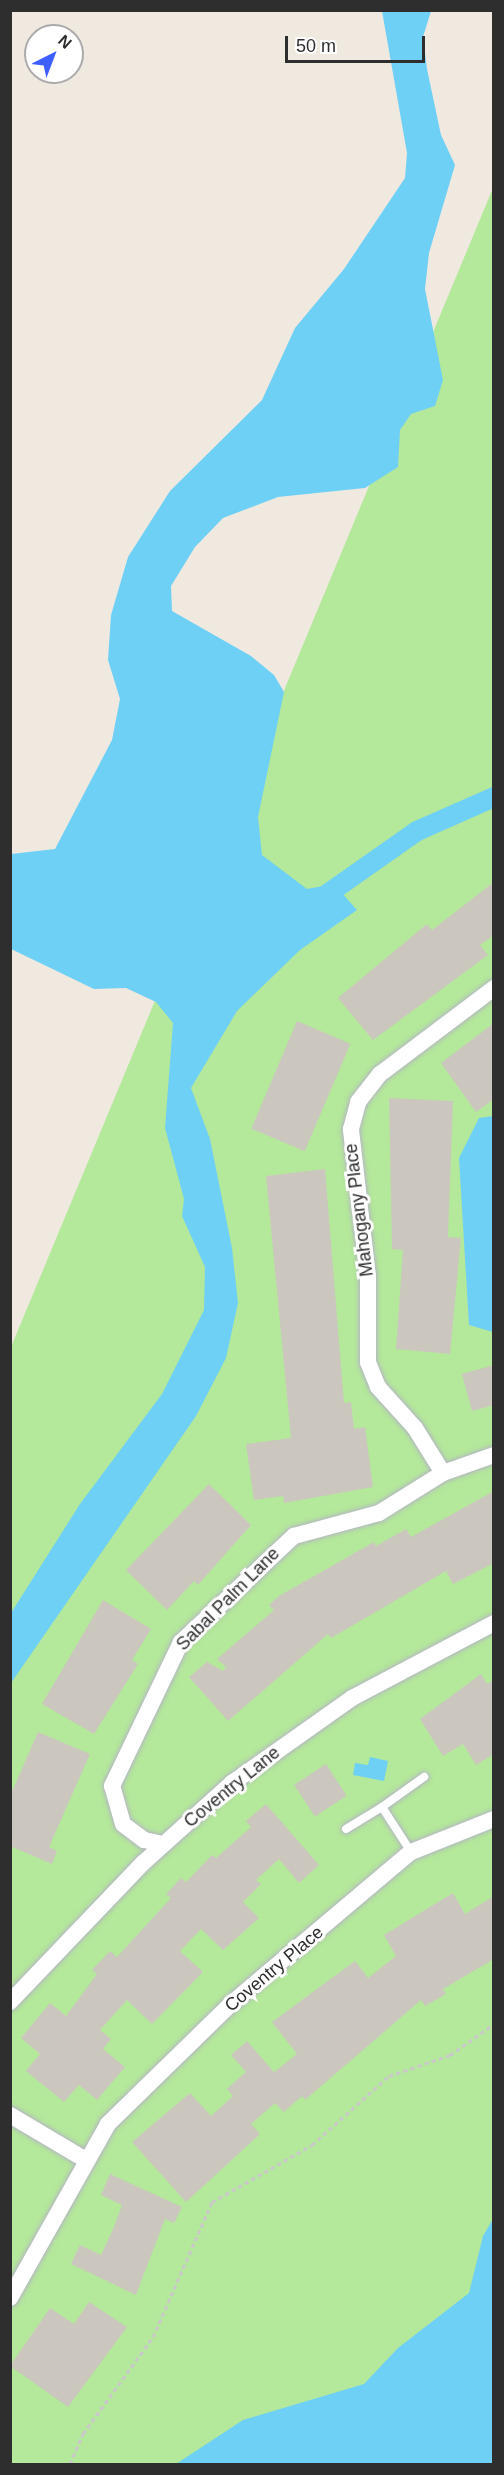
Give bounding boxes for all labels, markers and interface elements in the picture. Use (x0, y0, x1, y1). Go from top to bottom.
north arrow (24, 24, 84, 84)
scale bar (288, 24, 428, 62)
text: N (55, 32, 75, 52)
text: 50 m (296, 36, 336, 56)
street label: Mahogany Place (340, 1142, 378, 1278)
street label: Sabal Palm Lane (172, 1543, 284, 1655)
street label: Coventry Lane (180, 1742, 284, 1832)
street label: Coventry Place (220, 1921, 328, 2017)

